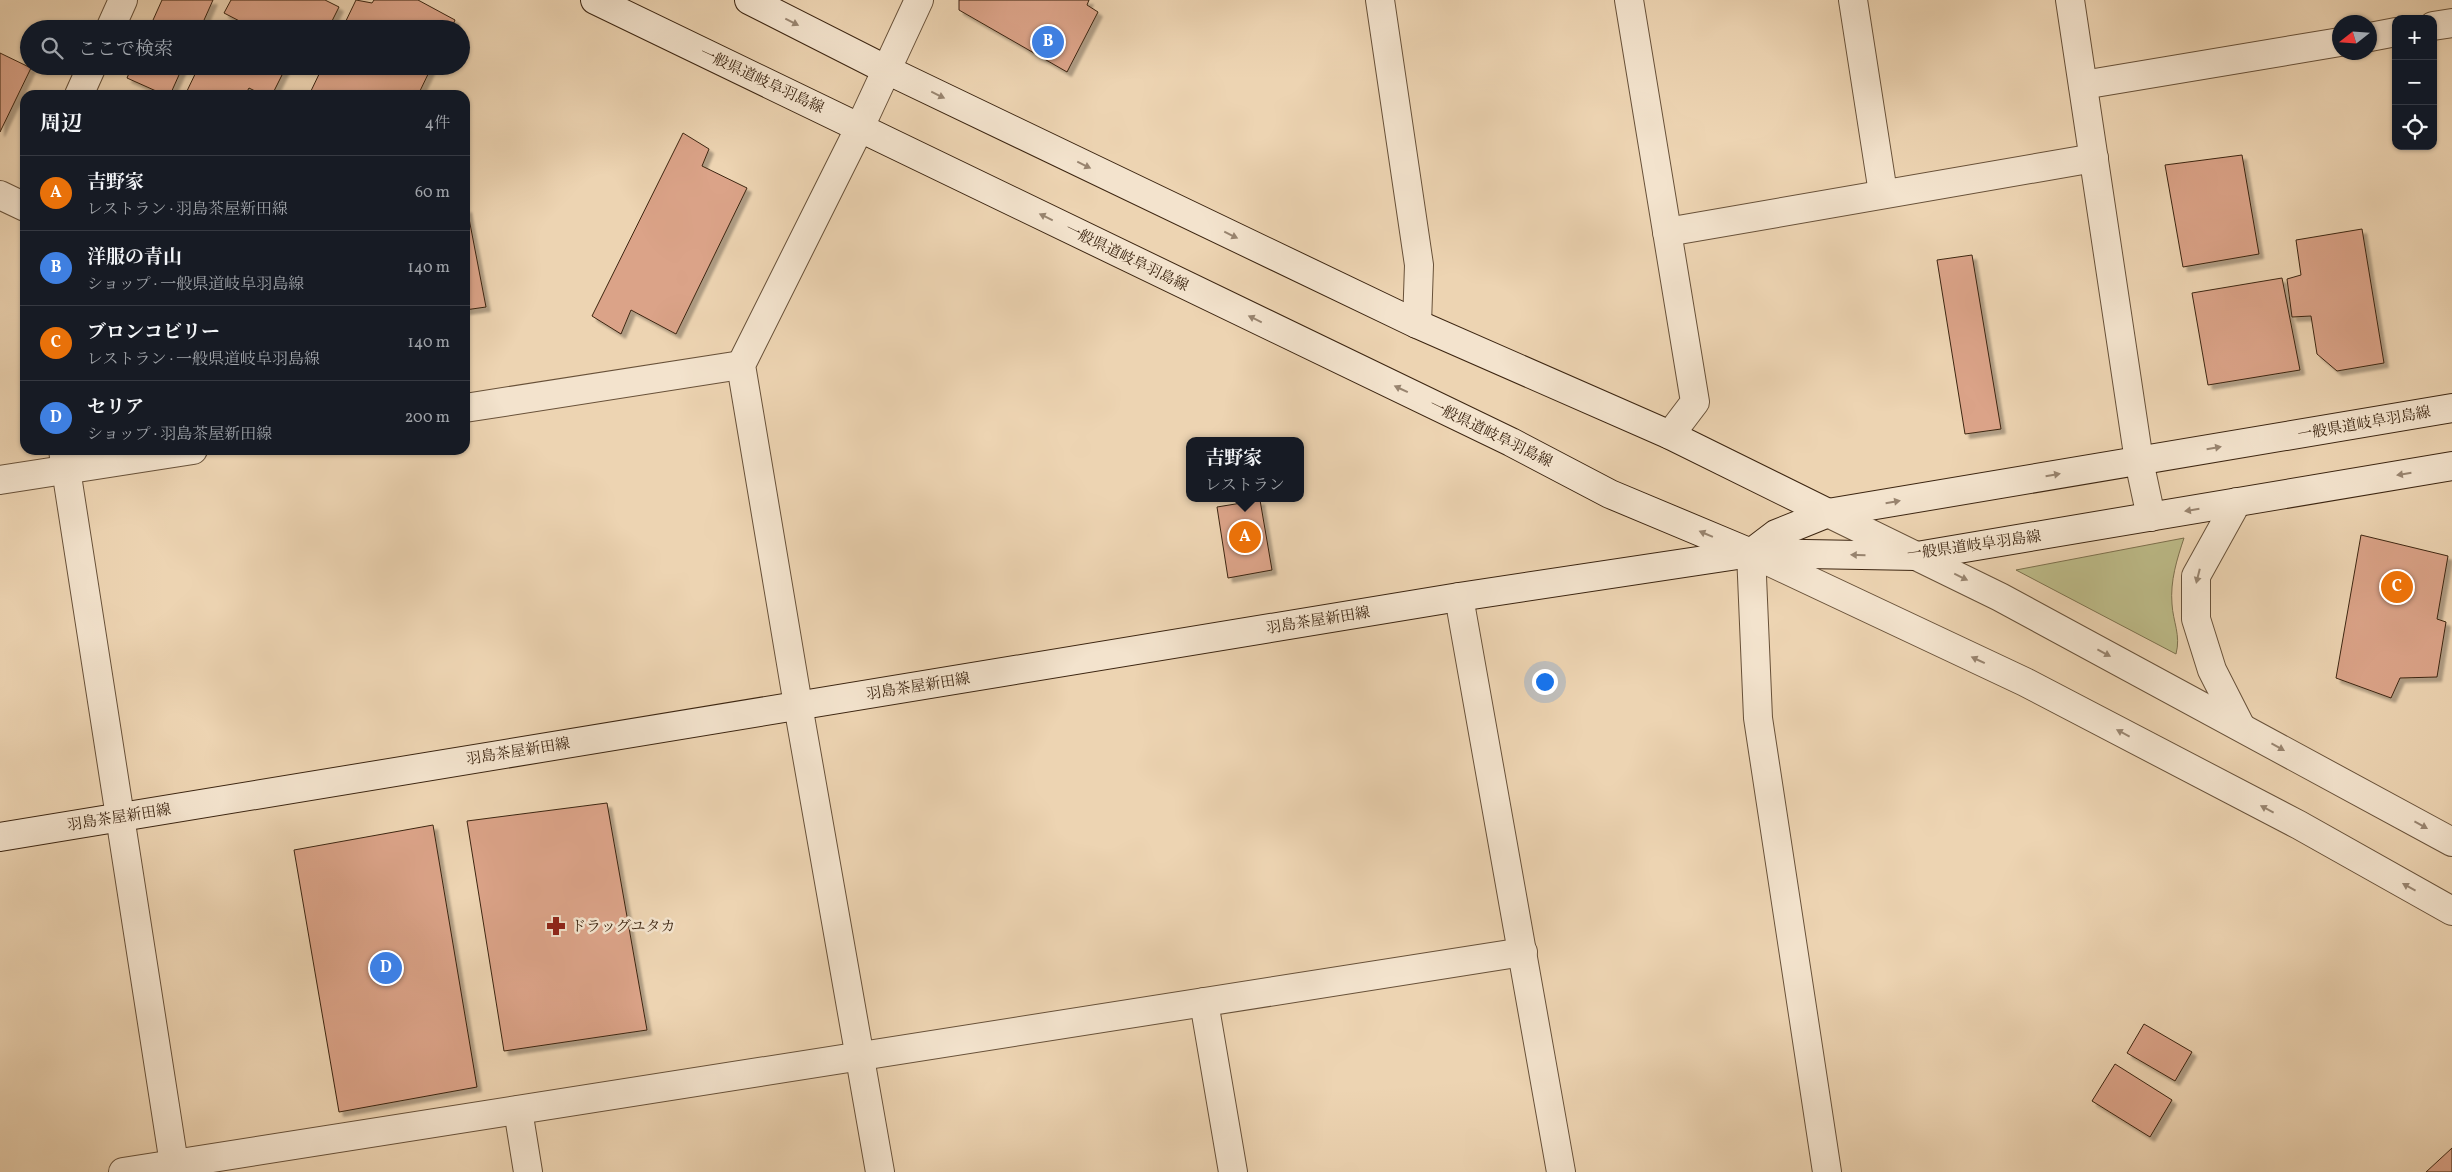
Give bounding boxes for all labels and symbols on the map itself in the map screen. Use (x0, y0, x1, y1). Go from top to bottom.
north arrow (2332, 15, 2377, 60)
one-way arrow (785, 18, 800, 26)
pin: B (1032, 23, 1064, 61)
street label: 一般県道岐阜羽島線 (696, 43, 827, 119)
one-way arrow (931, 91, 945, 99)
one-way arrow (1077, 161, 1091, 169)
one-way arrow (1039, 213, 1053, 221)
street label: 一般県道岐阜羽島線 (1061, 219, 1192, 297)
one-way arrow (1224, 231, 1238, 239)
one-way arrow (1248, 315, 1262, 323)
one-way arrow (1394, 385, 1408, 393)
street label: 一般県道岐阜羽島線 (1425, 395, 1556, 473)
street label: 一般県道岐阜羽島線 (2296, 402, 2433, 447)
one-way arrow (2206, 444, 2222, 452)
one-way arrow (2046, 471, 2062, 479)
one-way arrow (2396, 471, 2412, 479)
one-way arrow (1885, 498, 1901, 506)
one-way arrow (2183, 506, 2199, 514)
pin: A (1229, 518, 1261, 556)
street label: 一般県道岐阜羽島線 (1906, 527, 2043, 566)
one-way arrow (1699, 530, 1713, 538)
one-way arrow (1850, 551, 1866, 559)
one-way arrow (2194, 568, 2202, 584)
pin: C (2381, 568, 2413, 606)
one-way arrow (1953, 573, 1968, 582)
street label: 羽島茶屋新田線 (1265, 603, 1372, 640)
one-way arrow (2097, 649, 2112, 657)
one-way arrow (1971, 656, 1985, 664)
street label: 羽島茶屋新田線 (865, 669, 972, 706)
your location (1532, 669, 1558, 695)
one-way arrow (2116, 729, 2130, 737)
street label: 羽島茶屋新田線 (465, 734, 572, 771)
one-way arrow (2271, 743, 2285, 751)
street label: 羽島茶屋新田線 (66, 800, 173, 837)
one-way arrow (2260, 804, 2274, 813)
one-way arrow (2413, 821, 2428, 829)
one-way arrow (2402, 883, 2417, 891)
pharmacy icon: ドラッグユタカ (545, 915, 567, 937)
place label: ドラッグユタカ (571, 917, 675, 938)
pin: D (370, 949, 402, 987)

